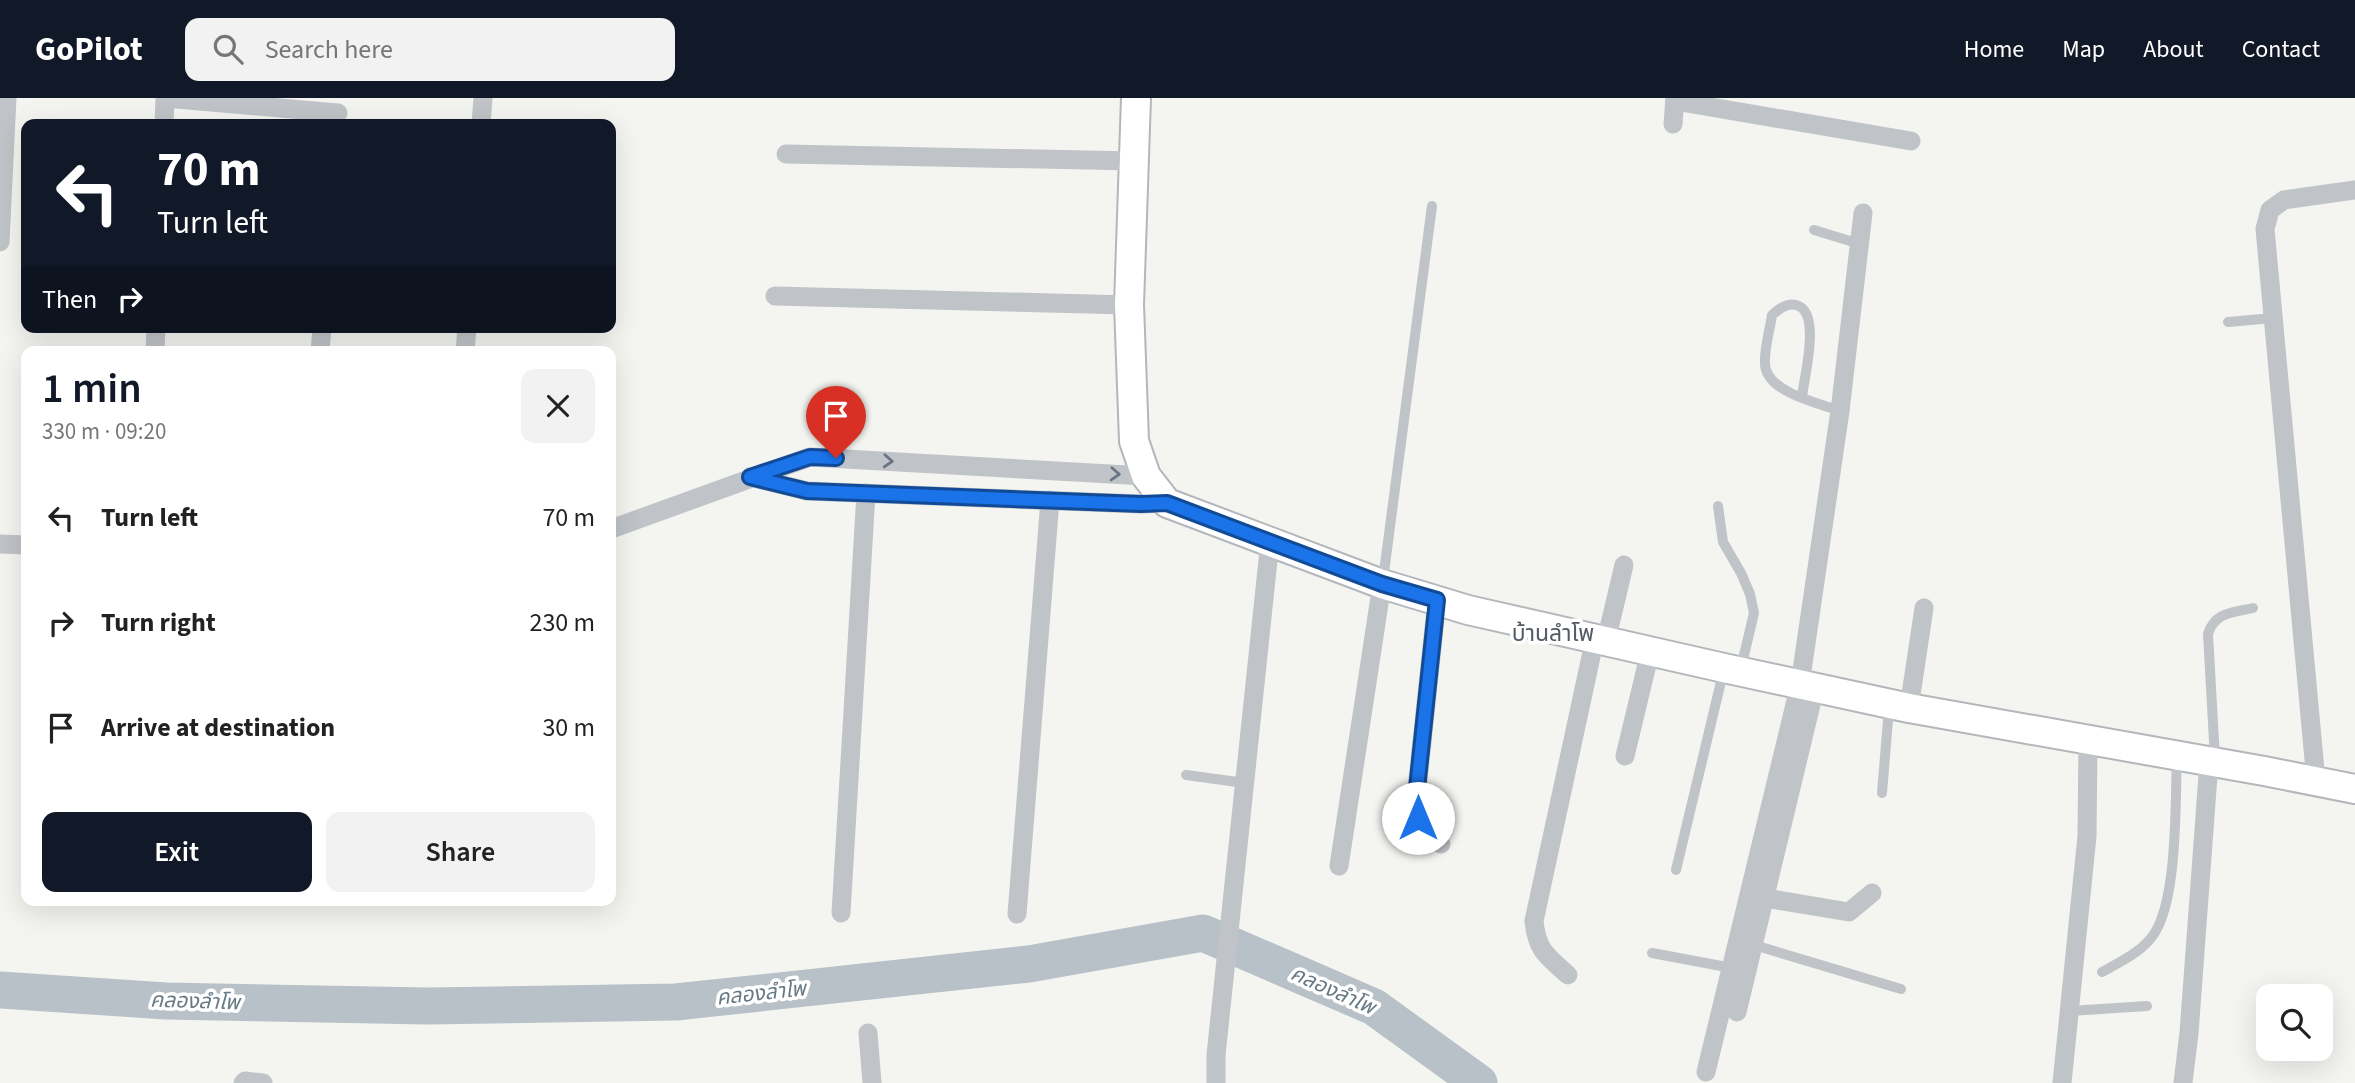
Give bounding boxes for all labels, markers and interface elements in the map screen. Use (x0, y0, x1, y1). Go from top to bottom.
search box (185, 18, 675, 81)
text: GoPilot (35, 26, 143, 73)
icon: search (209, 30, 247, 68)
text: Search here (265, 31, 393, 68)
text: Home (1964, 32, 2024, 67)
text: Map (2062, 32, 2105, 67)
text: About (2143, 32, 2204, 67)
text: Contact (2242, 32, 2320, 67)
text: 70 m (157, 135, 261, 205)
icon: left (42, 147, 133, 238)
text: Turn left (157, 200, 268, 246)
icon: right (111, 280, 149, 318)
text: Then (42, 281, 97, 318)
text: 1 min (42, 359, 142, 419)
button: close (521, 369, 595, 443)
pin (806, 386, 866, 458)
icon: arrive (817, 397, 855, 435)
text: 330 m · 09:20 (42, 415, 166, 448)
one-way arrow (883, 454, 894, 469)
one-way arrow (1110, 467, 1121, 482)
icon: left (42, 499, 80, 537)
text: Turn left (101, 499, 198, 536)
text: 70 m (542, 499, 595, 536)
icon: right (42, 604, 80, 642)
text: Turn right (101, 604, 216, 641)
text: 230 m (529, 604, 595, 641)
district label: บ้านลำโพ (1512, 617, 1594, 650)
icon: arrive (42, 709, 80, 747)
text: Arrive at destination (101, 709, 335, 746)
text: 30 m (542, 709, 595, 746)
position arrow (1381, 781, 1455, 855)
button: Exit (42, 812, 312, 892)
button: Share (326, 812, 595, 892)
water label: คลองลำโพ (1286, 958, 1382, 1023)
water label: คลองลำโพ (715, 973, 809, 1013)
water label: คลองลำโพ (150, 984, 243, 1018)
map controls (2256, 984, 2333, 1061)
button: search (2256, 984, 2333, 1061)

